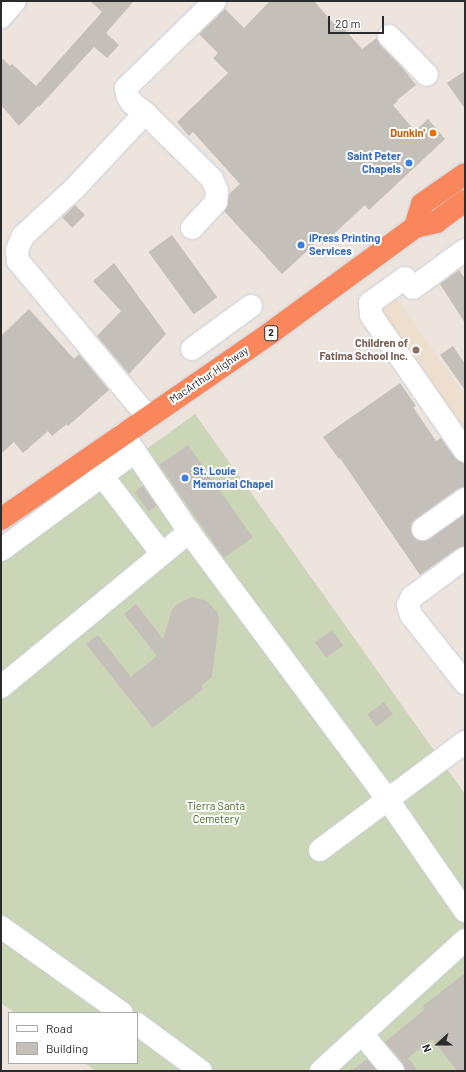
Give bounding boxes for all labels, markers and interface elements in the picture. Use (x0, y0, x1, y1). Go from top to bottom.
scale bar (330, 8, 386, 34)
text: 20 m (335, 16, 361, 30)
place label: Dunkin' (390, 126, 425, 140)
marker: Dunkin' (428, 128, 438, 138)
place label: Saint Peter Chapels (347, 150, 401, 176)
marker: Saint Peter Chapels (404, 158, 414, 168)
place label: iPress Printing Services (309, 232, 380, 258)
marker: iPress Printing Services (296, 240, 306, 250)
road number: 2 (264, 325, 278, 341)
place label: Children of Fatima School Inc. (319, 337, 408, 363)
street label: MacArthur Highway (167, 344, 251, 406)
marker: Children of Fatima School Inc. (411, 345, 421, 355)
place label: St. Louie Memorial Chapel (193, 465, 273, 491)
marker: St. Louie Memorial Chapel (180, 473, 190, 483)
park label: Tierra Santa Cemetery (187, 800, 245, 826)
legend (8, 1012, 138, 1064)
text: Road (46, 1021, 73, 1035)
north arrow (418, 1024, 458, 1064)
text: Building (46, 1041, 88, 1055)
text: N (419, 1043, 434, 1054)

